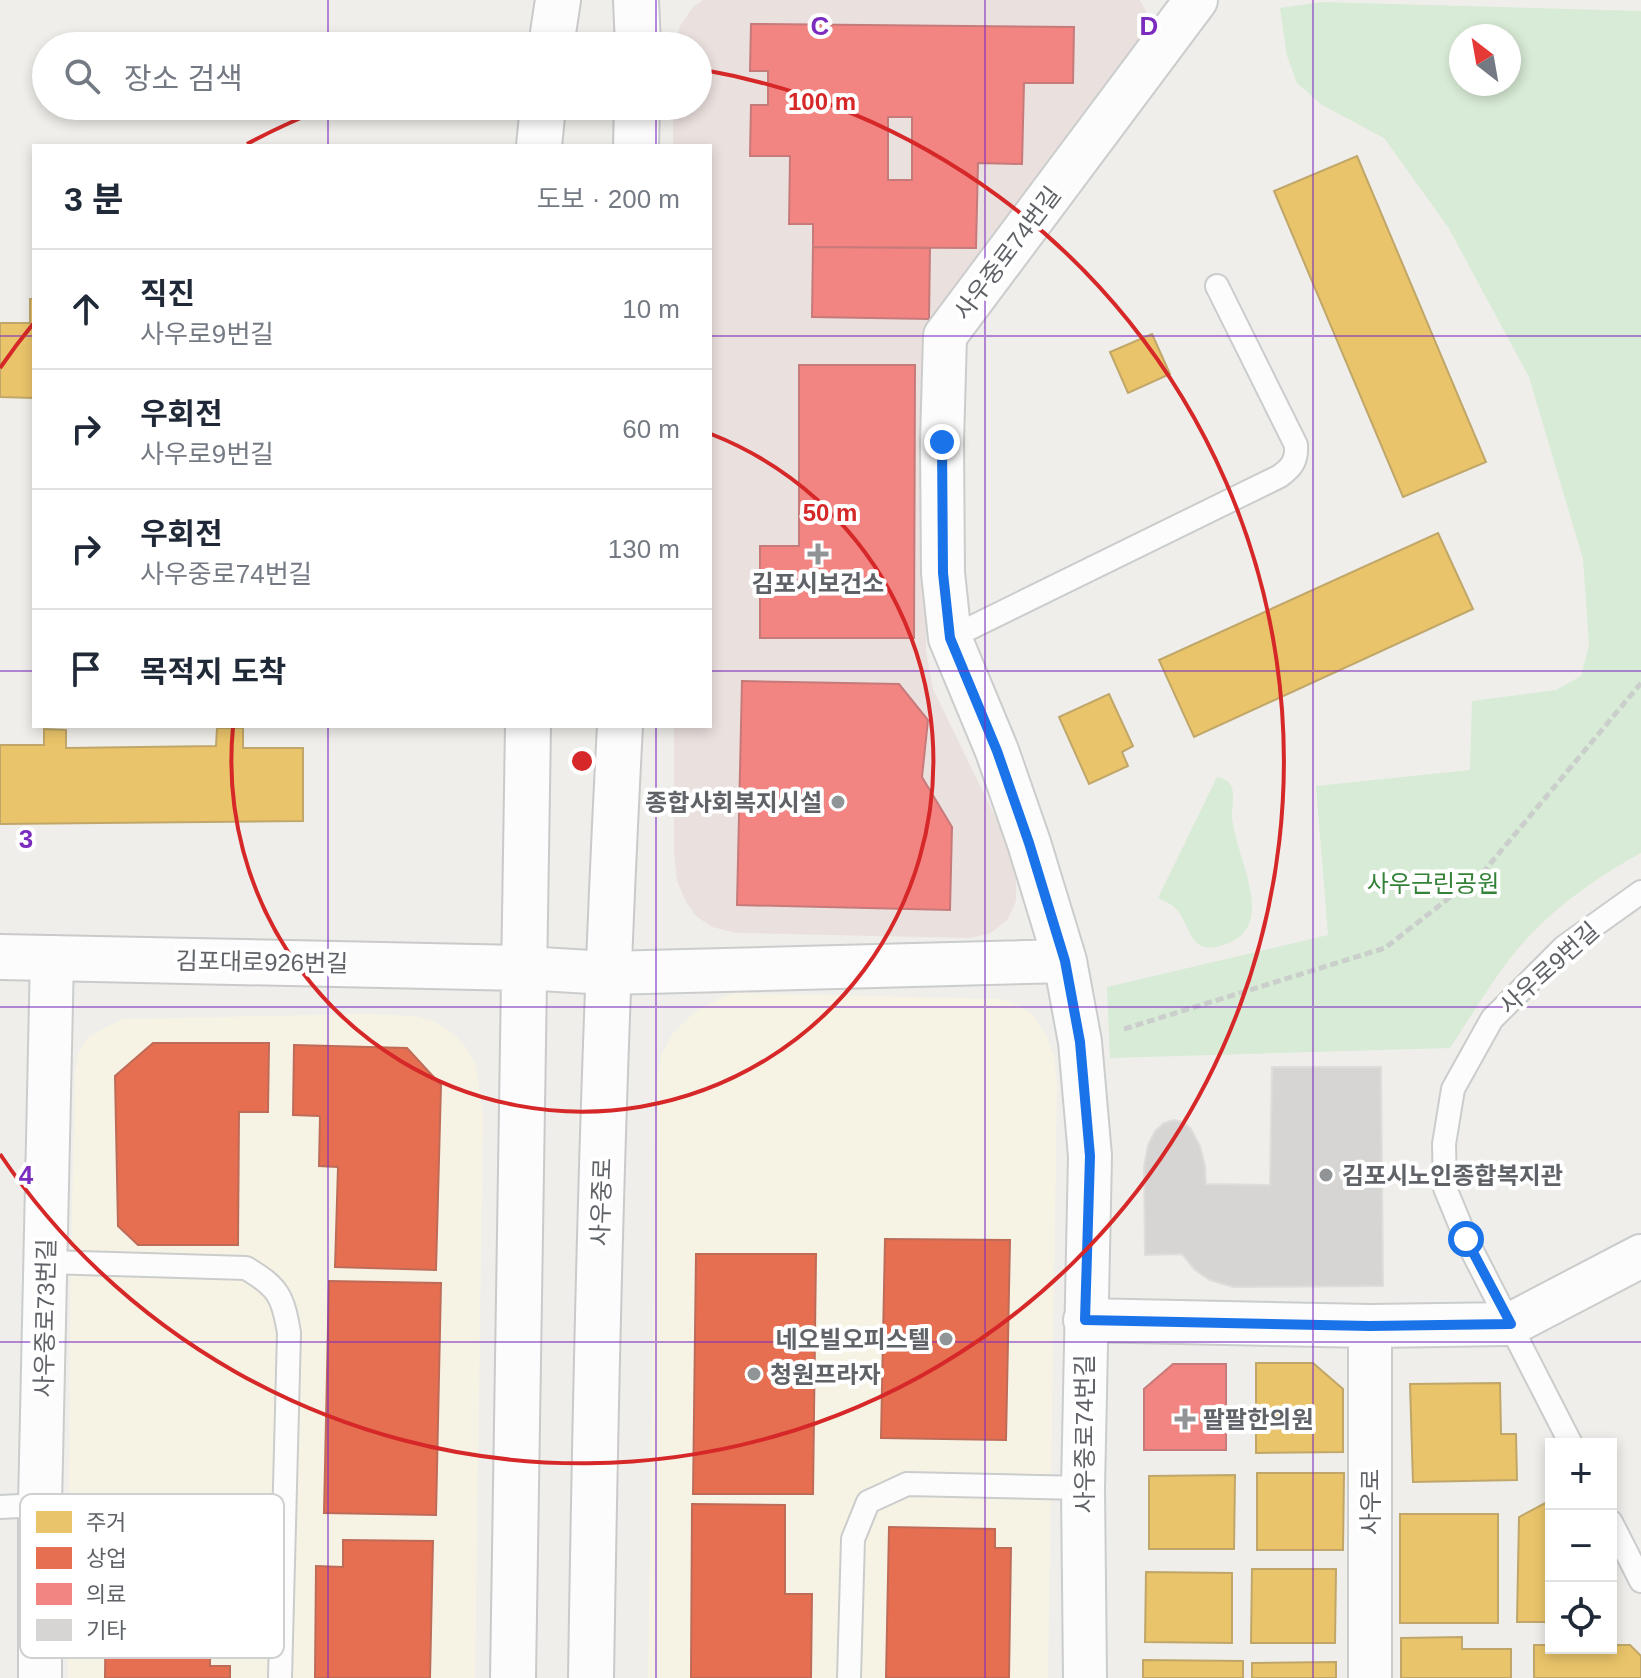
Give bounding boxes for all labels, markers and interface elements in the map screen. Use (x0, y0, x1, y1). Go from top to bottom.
text: C (811, 11, 830, 41)
text: D (1140, 11, 1158, 41)
north arrow (1449, 24, 1521, 96)
search box (32, 32, 712, 120)
icon: search (60, 54, 104, 98)
text: 장소 검색 (124, 62, 243, 95)
text: 100 m (788, 88, 856, 115)
text: 3 분 (64, 180, 124, 218)
street label: 사우중로74번길 (948, 181, 1066, 325)
text: 도보 · 200 m (537, 184, 680, 214)
text: 직진 (140, 277, 195, 310)
icon: ahead (64, 287, 108, 331)
text: 10 m (622, 294, 680, 324)
text: 사우로9번길 (140, 319, 274, 349)
text: 우회전 (140, 397, 223, 430)
icon: right (64, 407, 108, 451)
text: 60 m (622, 414, 680, 444)
route end (924, 424, 960, 460)
text: 사우로9번길 (140, 439, 274, 469)
text: 50 m (803, 499, 857, 526)
text: 우회전 (140, 517, 223, 550)
icon: right (64, 527, 108, 571)
text: 130 m (608, 534, 680, 564)
marker: 김포시보건소 (807, 543, 829, 565)
text: 사우중로74번길 (140, 559, 312, 589)
place label: 김포시보건소 (752, 570, 884, 597)
icon: arrive (64, 647, 108, 691)
text: 목적지 도착 (140, 655, 286, 688)
centre of rings (568, 747, 596, 775)
place label: 종합사회복지시설 (645, 789, 822, 816)
marker: 종합사회복지시설 (829, 793, 847, 811)
text: 3 (19, 824, 33, 854)
park label: 사우근린공원 (1367, 870, 1499, 897)
street label: 사우로9번길 (1494, 917, 1604, 1019)
street label: 김포대로926번길 (176, 947, 348, 977)
street label: 사우중로 (586, 1157, 616, 1247)
text: 4 (19, 1160, 34, 1190)
place label: 김포시노인종합복지관 (1342, 1162, 1563, 1189)
marker: 김포시노인종합복지관 (1317, 1166, 1335, 1184)
route start (1448, 1221, 1484, 1257)
street label: 사우중로73번길 (30, 1238, 60, 1398)
place label: 네오빌오피스텔 (775, 1326, 930, 1353)
marker: 네오빌오피스텔 (937, 1330, 955, 1348)
street label: 사우중로74번길 (1071, 1354, 1098, 1514)
place label: 청원프라자 (770, 1361, 880, 1388)
marker: 청원프라자 (745, 1365, 763, 1383)
place label: 팔팔한의원 (1203, 1406, 1313, 1433)
marker: 팔팔한의원 (1174, 1408, 1196, 1430)
map controls (1545, 1438, 1617, 1654)
button: + (1545, 1438, 1617, 1510)
street label: 사우로 (1357, 1469, 1384, 1535)
legend (20, 1494, 284, 1658)
text: 주거 (86, 1510, 126, 1535)
button: − (1545, 1510, 1617, 1582)
text: 상업 (86, 1546, 126, 1571)
text: 의료 (86, 1582, 126, 1607)
button: locate (1545, 1582, 1617, 1654)
text: 기타 (86, 1618, 126, 1643)

